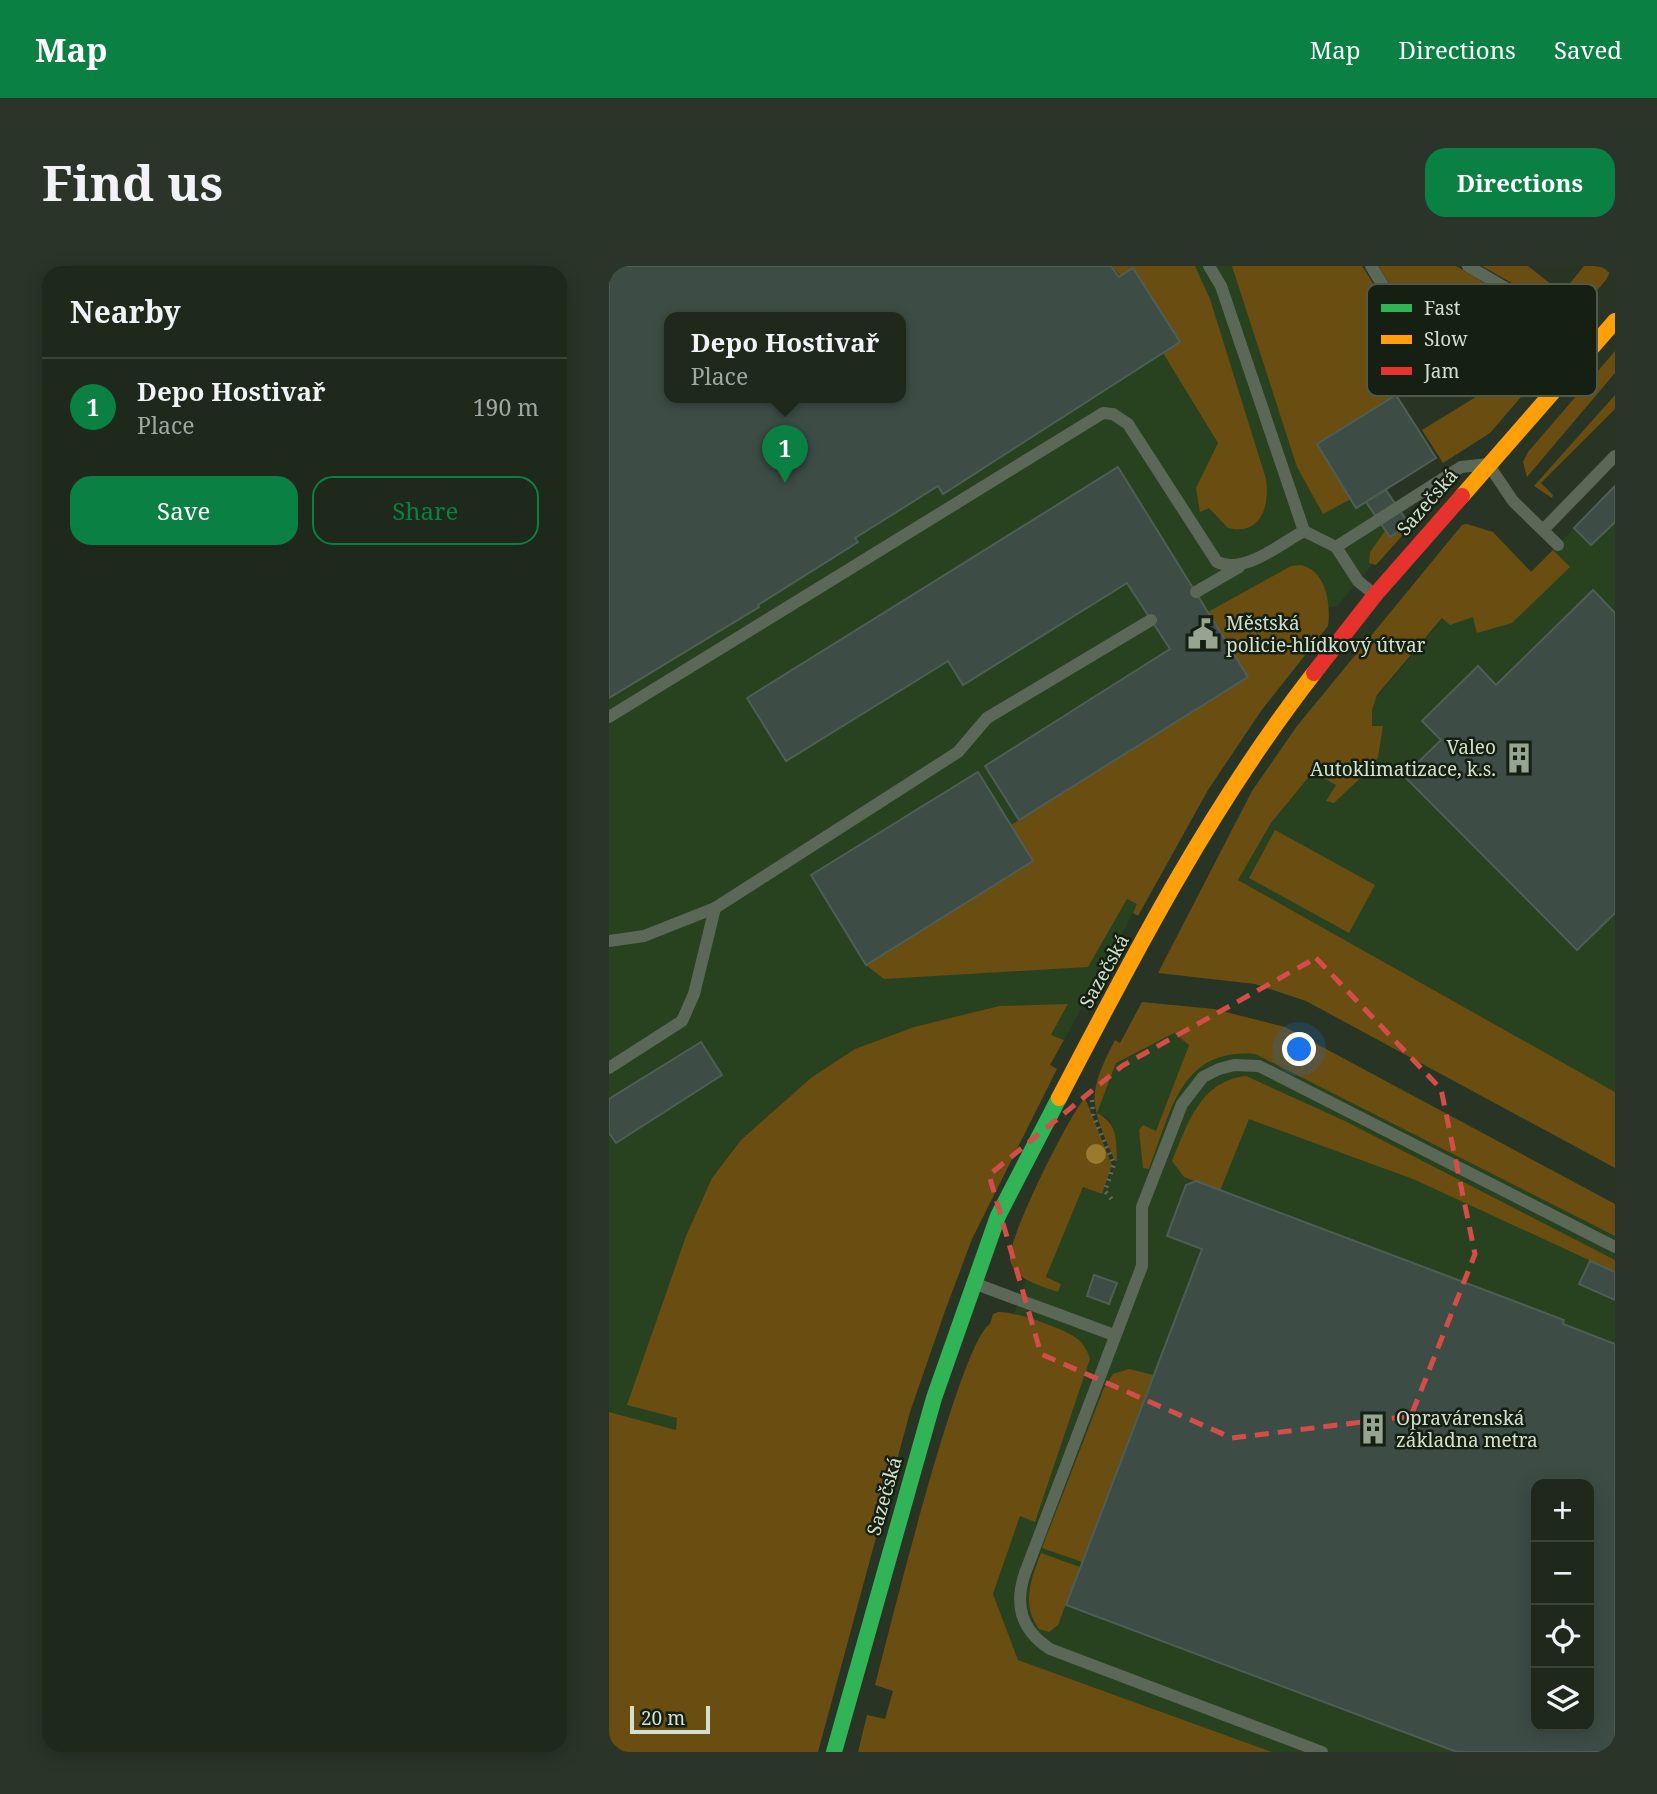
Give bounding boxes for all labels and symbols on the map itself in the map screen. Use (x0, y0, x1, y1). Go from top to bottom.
legend (1367, 284, 1597, 396)
text: Fast (1424, 295, 1461, 321)
text: Slow (1424, 326, 1468, 352)
text: Jam (1423, 358, 1459, 384)
pin: 1 (762, 425, 808, 483)
street label: Sazečská (1391, 463, 1463, 541)
place label: Městská policie-hlídkový útvar (1226, 610, 1426, 658)
public building icon: Městská policie-hlídkový útvar (1186, 617, 1220, 651)
place label: Valeo Autoklimatizace, k.s. (1310, 734, 1496, 782)
building icon: Valeo Autoklimatizace, k.s. (1502, 741, 1536, 775)
street label: Sazečská (1073, 929, 1135, 1013)
your location (1282, 1032, 1316, 1066)
place label: Opravárenská základna metra (1396, 1405, 1538, 1453)
building icon: Opravárenská základna metra (1356, 1412, 1390, 1446)
street label: Sazečská (860, 1454, 908, 1538)
scale bar (630, 1703, 711, 1735)

